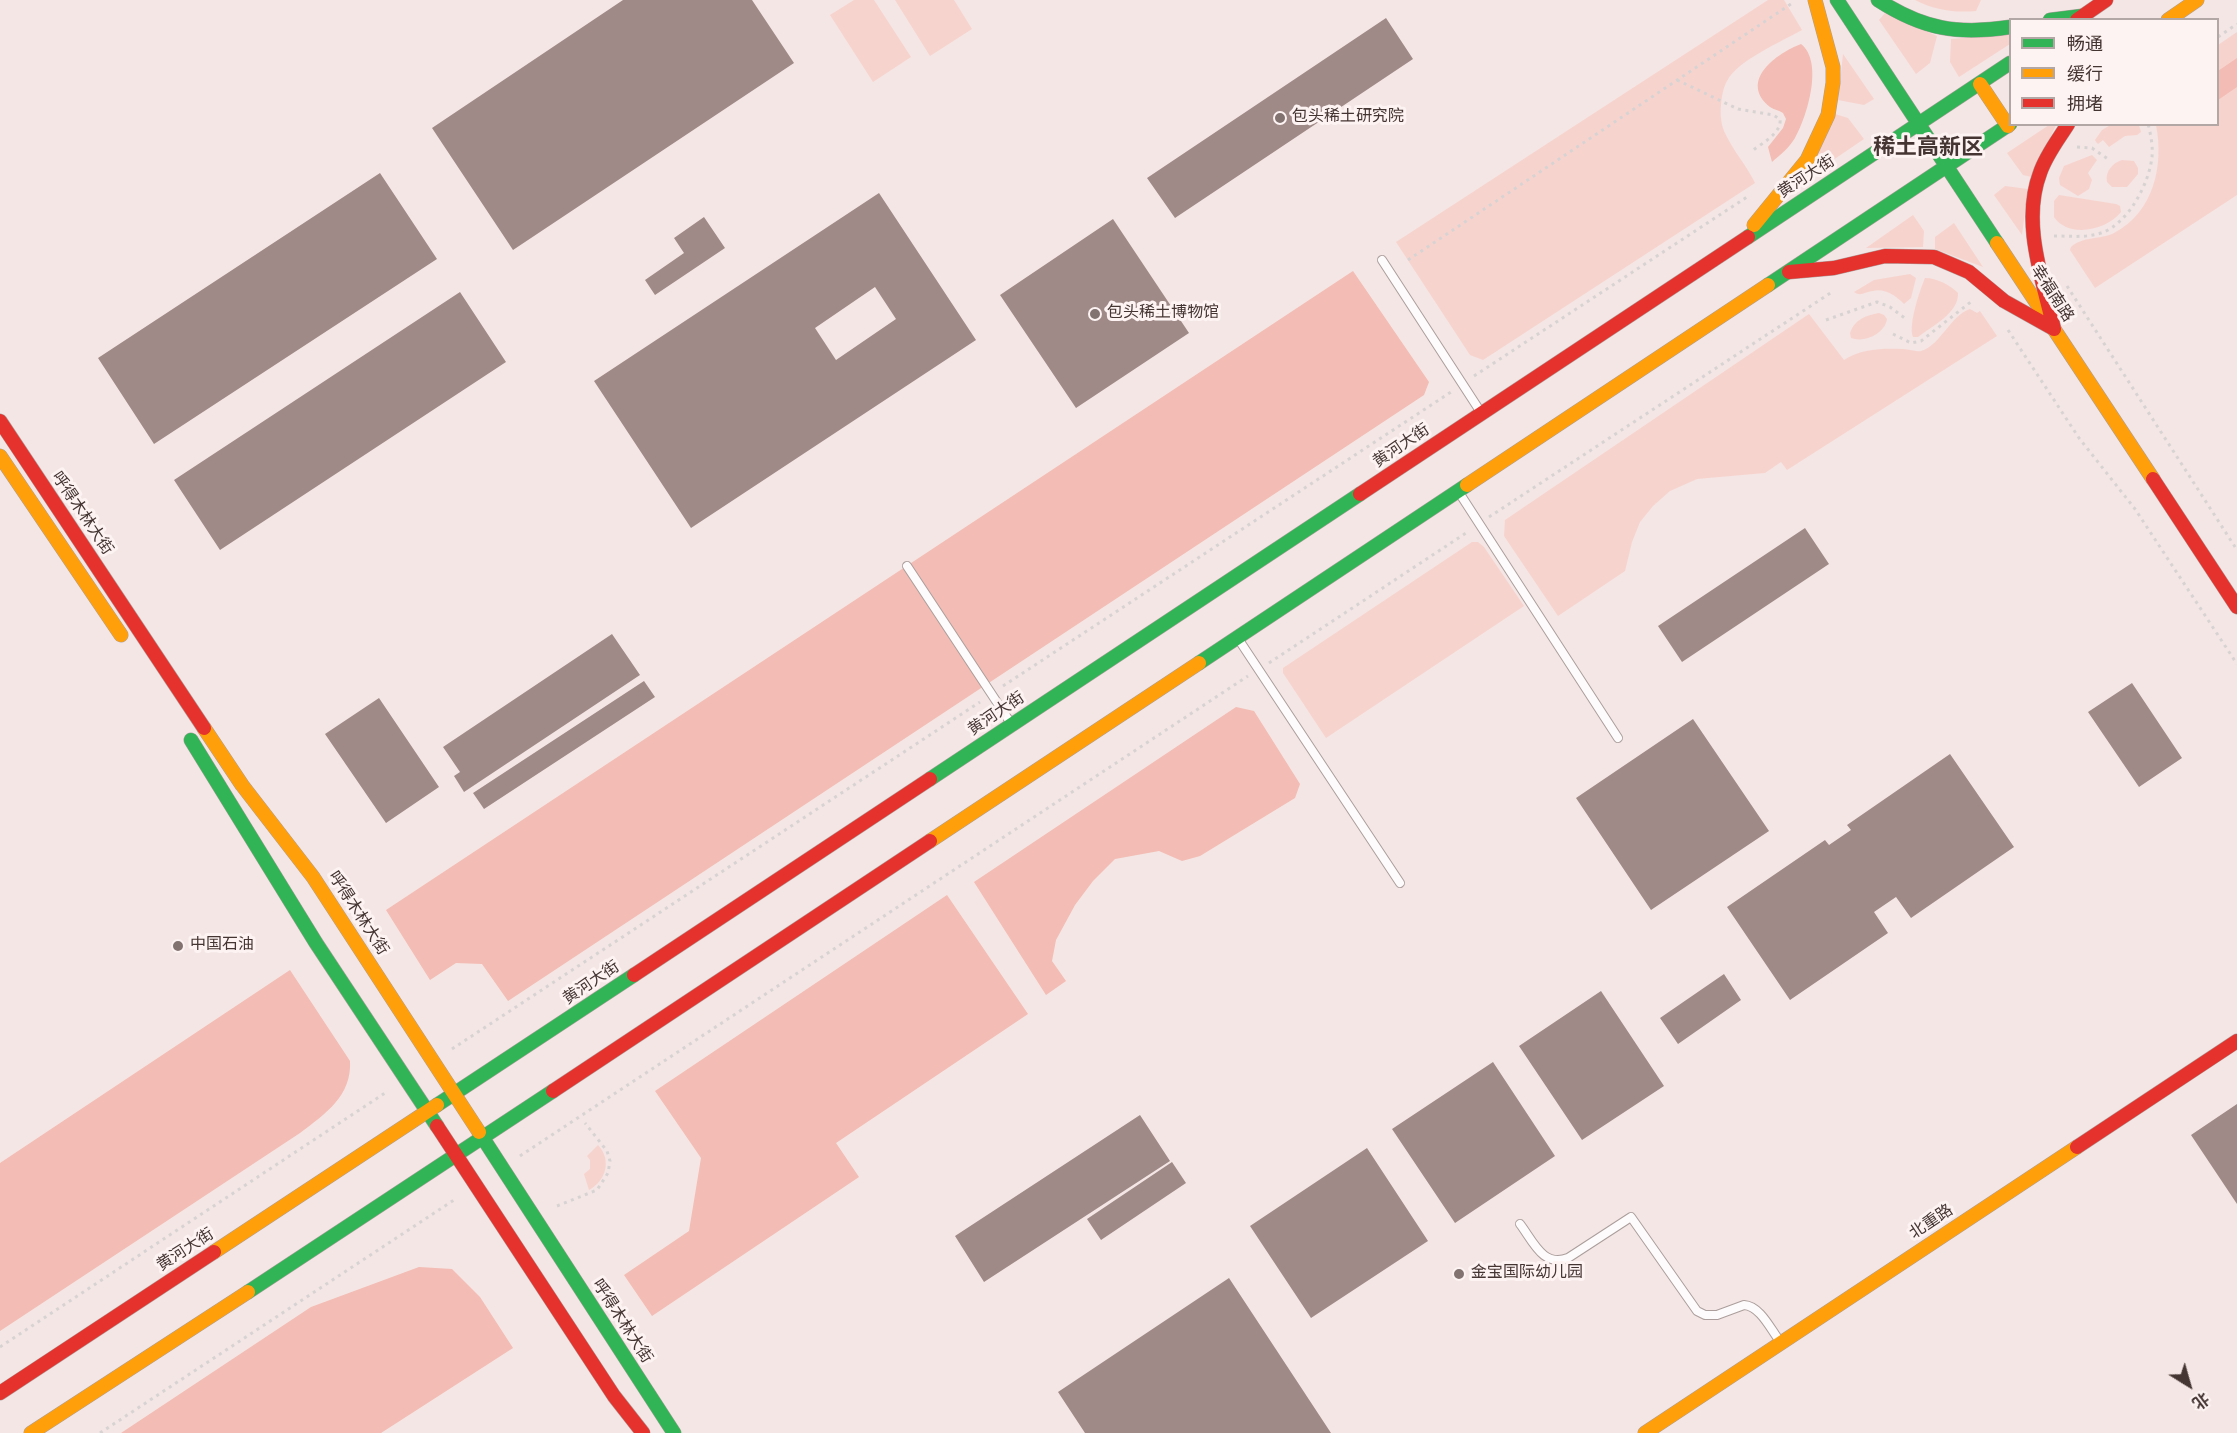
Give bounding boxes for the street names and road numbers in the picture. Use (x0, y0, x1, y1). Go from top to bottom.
street label: 黄河大街 (1775, 153, 1839, 203)
street label: 幸福南路 (2026, 262, 2076, 326)
street label: 黄河大街 (1370, 421, 1434, 473)
street label: 呼得木林大街 (46, 469, 116, 559)
street label: 黄河大街 (965, 689, 1029, 741)
street label: 呼得木林大街 (323, 869, 391, 959)
street label: 黄河大街 (560, 958, 624, 1010)
street label: 北重路 (1907, 1202, 1957, 1244)
street label: 黄河大街 (154, 1226, 218, 1276)
street label: 呼得木林大街 (587, 1277, 655, 1367)

